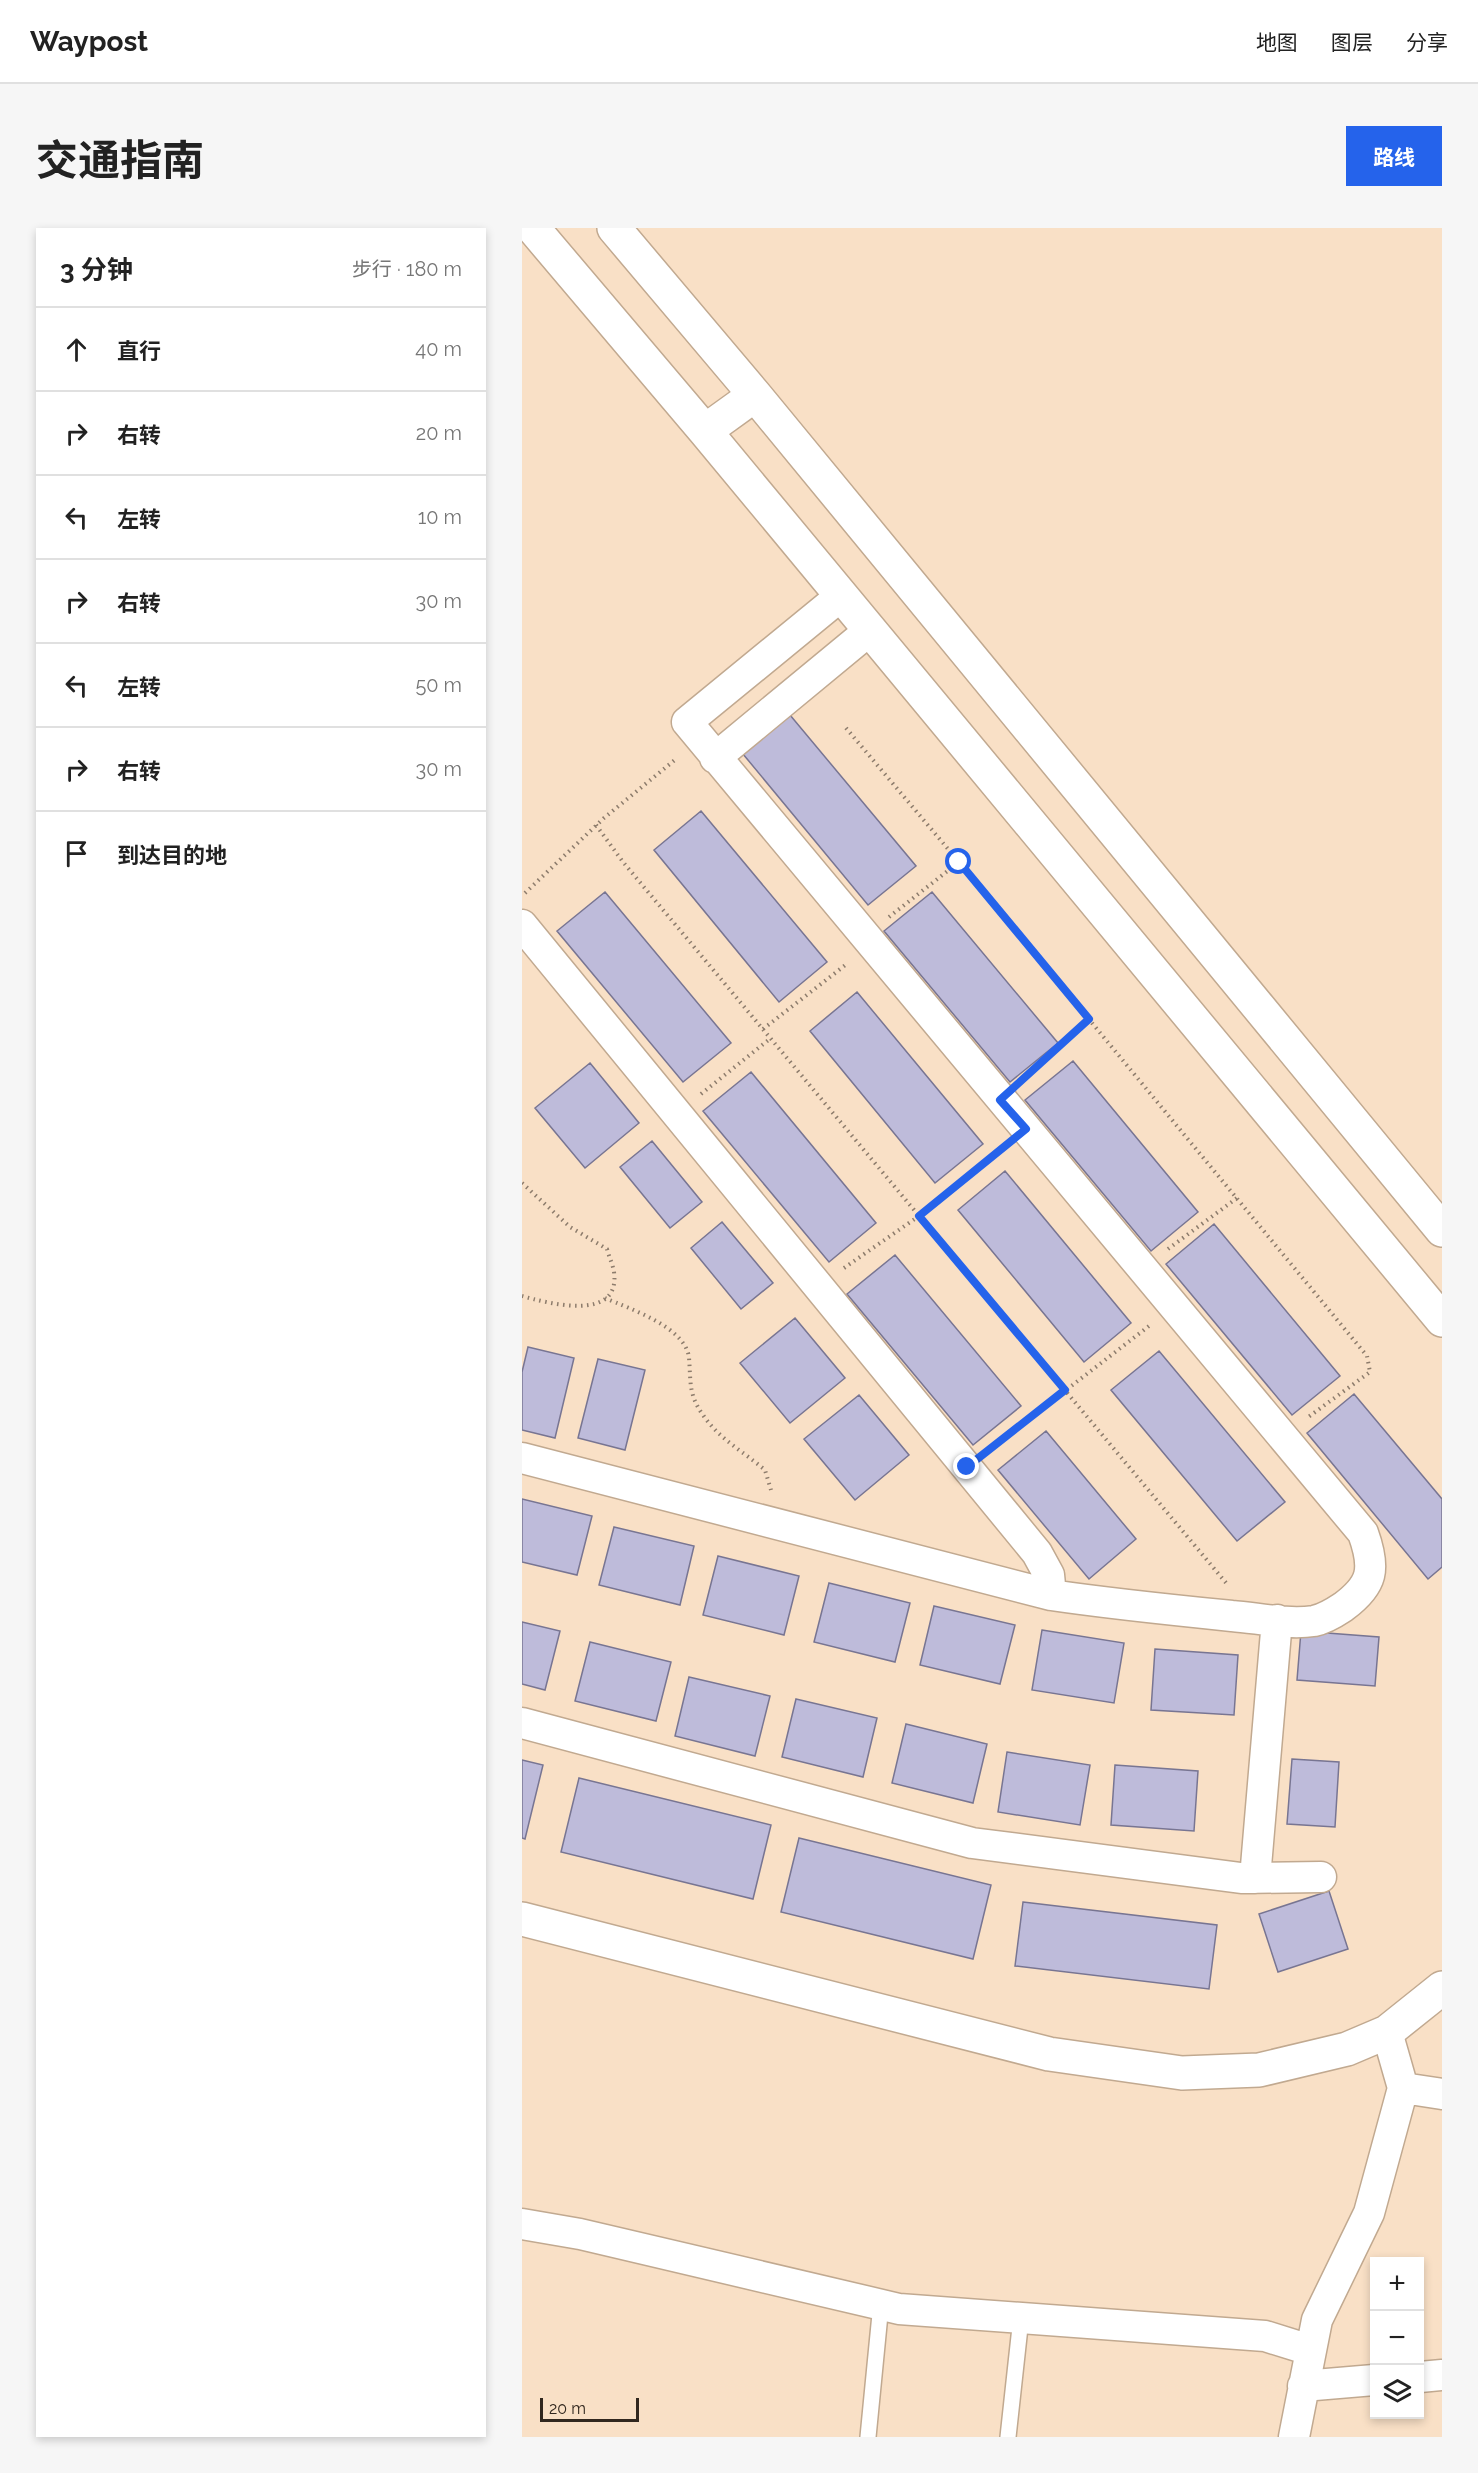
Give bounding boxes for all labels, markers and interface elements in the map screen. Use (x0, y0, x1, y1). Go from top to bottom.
text: Waypost (30, 25, 148, 58)
text: 地图 (1256, 30, 1298, 55)
text: 图层 (1331, 30, 1373, 55)
text: 分享 (1406, 30, 1448, 55)
button: 路线 (1346, 126, 1442, 186)
text: 交通指南 (36, 136, 204, 185)
text: 3 分钟 (60, 255, 133, 285)
text: 步行 · 180 m (352, 257, 462, 281)
icon: ahead (60, 333, 93, 366)
text: 40 m (415, 337, 462, 361)
text: 直行 (117, 338, 161, 364)
icon: right (60, 417, 93, 450)
text: 20 m (416, 421, 462, 445)
text: 右转 (117, 422, 161, 448)
icon: left (60, 501, 93, 534)
text: 10 m (418, 505, 462, 529)
text: 左转 (117, 506, 161, 532)
icon: right (60, 585, 93, 618)
text: 30 m (416, 589, 462, 613)
text: 右转 (117, 590, 161, 616)
icon: left (60, 669, 93, 702)
text: 50 m (415, 673, 462, 697)
text: 左转 (117, 674, 161, 700)
icon: right (60, 753, 93, 786)
text: 30 m (416, 757, 462, 781)
text: 右转 (117, 758, 161, 784)
icon: arrive (60, 837, 93, 870)
text: 到达目的地 (117, 842, 227, 868)
route start (945, 848, 971, 874)
route end (953, 1453, 979, 1479)
map controls (1370, 2257, 1424, 2419)
button: + (1370, 2257, 1424, 2311)
button: − (1370, 2311, 1424, 2365)
button: layers (1370, 2365, 1424, 2419)
scale bar (540, 2395, 639, 2422)
text: 20 m (549, 2399, 586, 2418)

